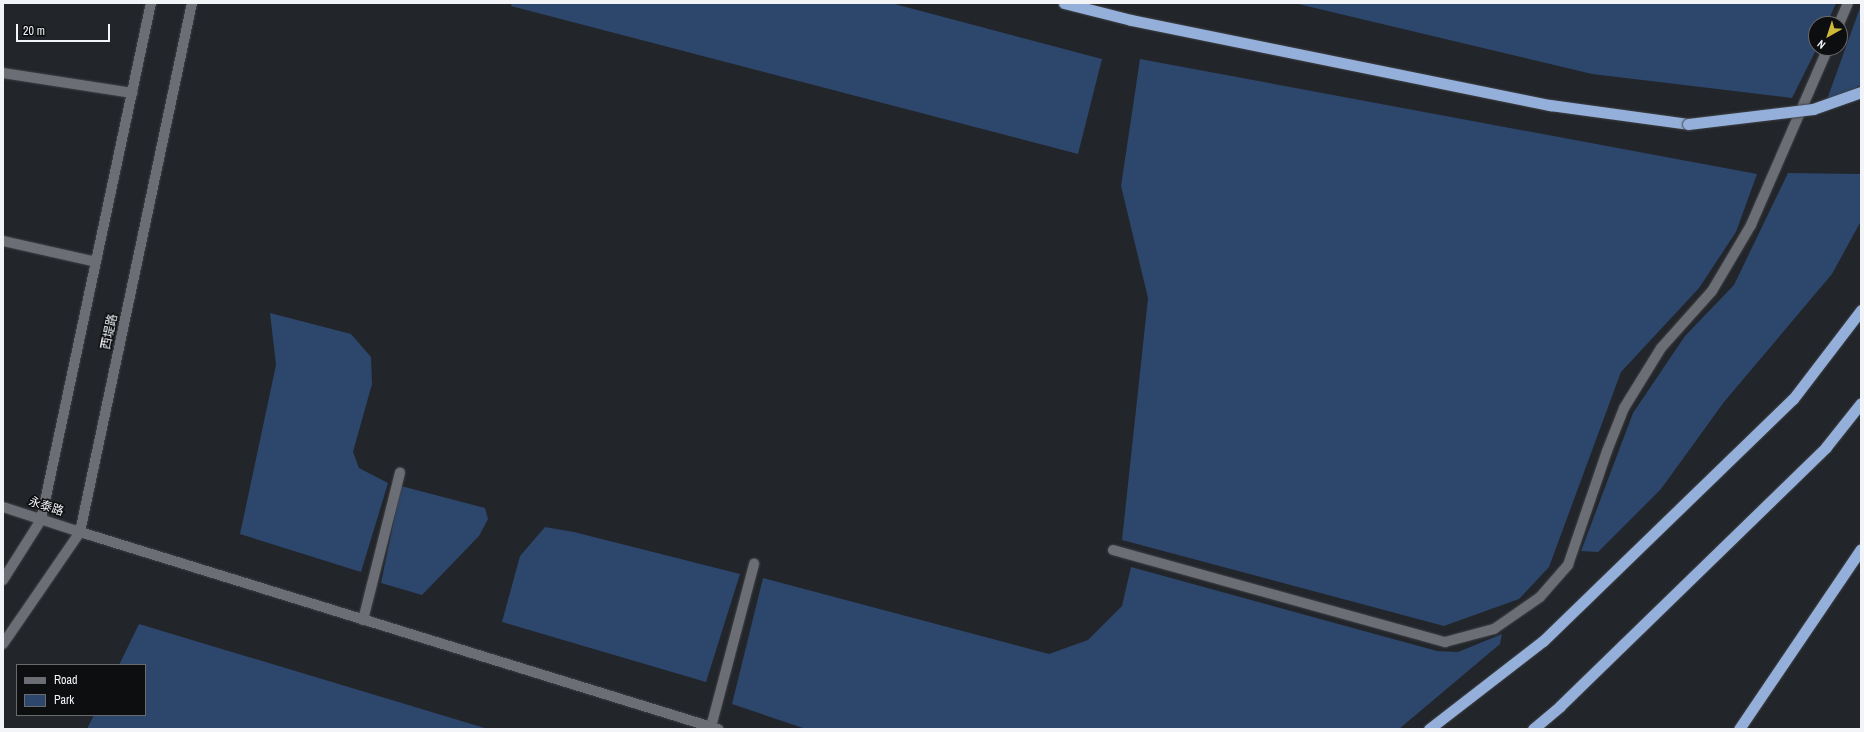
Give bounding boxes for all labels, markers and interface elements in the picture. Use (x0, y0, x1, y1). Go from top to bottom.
scale bar (18, 16, 112, 42)
north arrow (1808, 16, 1848, 56)
text: 20 m (23, 23, 45, 39)
text: N (1814, 37, 1828, 52)
street label: 西堤路 (99, 313, 121, 351)
street label: 永泰路 (27, 495, 65, 519)
legend (16, 664, 146, 716)
text: Road (54, 672, 78, 688)
text: Park (54, 692, 74, 708)

